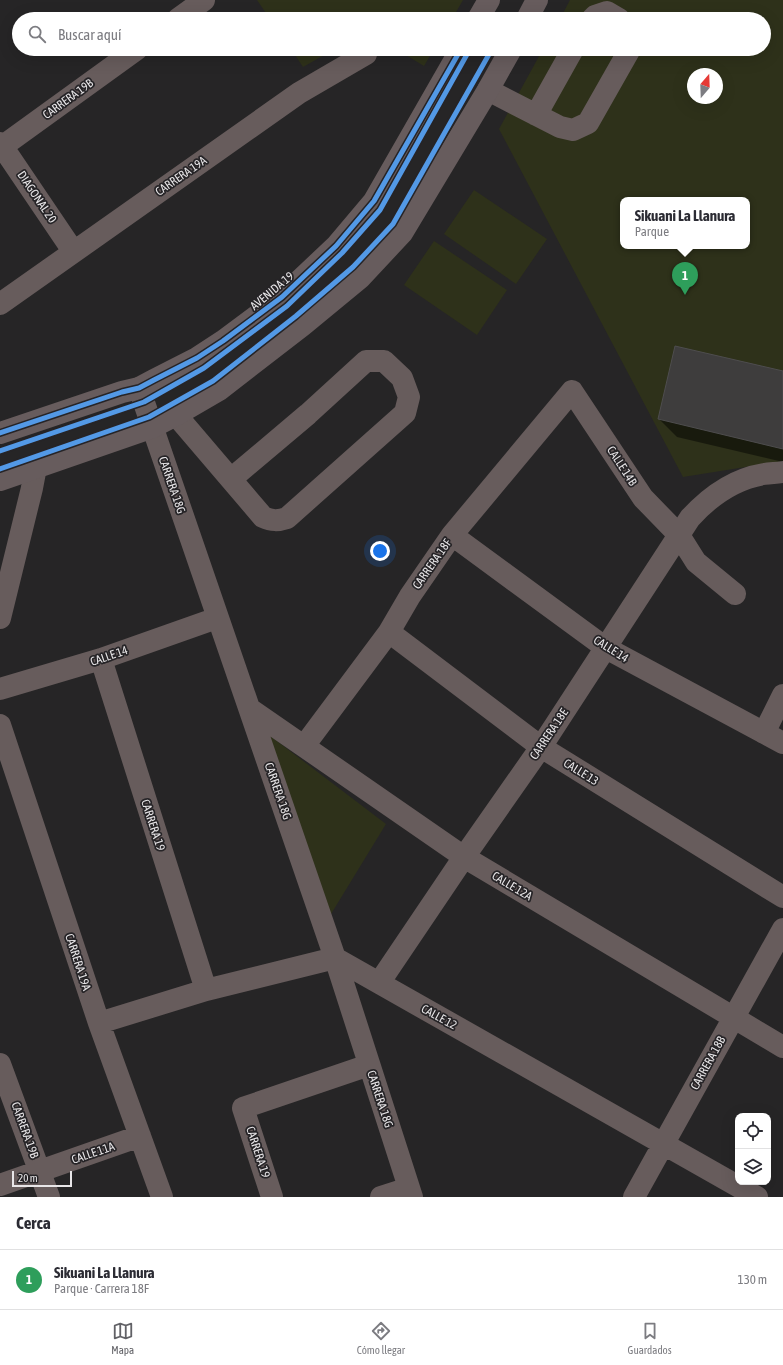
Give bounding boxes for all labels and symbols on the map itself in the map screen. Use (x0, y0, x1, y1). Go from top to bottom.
north arrow (687, 68, 723, 104)
street label: CARRERA 19B (40, 76, 96, 122)
street label: CARRERA 19A (153, 153, 209, 199)
street label: DIAGONAL 20 (15, 168, 60, 226)
pin: 1 (672, 262, 698, 295)
street label: AVENIDA 19 (247, 269, 297, 313)
street label: CALLE 14B (604, 444, 640, 489)
street label: CARRERA 18G (156, 455, 188, 515)
street label: CARRERA 18F (410, 536, 454, 592)
your location (370, 541, 390, 561)
street label: CALLE 14 (591, 633, 631, 665)
street label: CALLE 14 (88, 643, 130, 669)
street label: CARRERA 18E (527, 706, 571, 762)
street label: CALLE 13 (561, 756, 601, 788)
street label: CARRERA 18G (262, 761, 294, 821)
street label: CARRERA 19 (138, 798, 168, 853)
street label: CALLE 12A (489, 869, 535, 904)
street label: CARRERA 19A (62, 932, 94, 992)
street label: CALLE 12 (419, 1002, 459, 1032)
street label: CARRERA 18B (688, 1034, 729, 1092)
street label: CARRERA 18G (364, 1069, 396, 1129)
street label: CARRERA 19B (8, 1100, 42, 1160)
street label: CARRERA 19 (243, 1125, 273, 1180)
street label: CALLE 11A (70, 1139, 116, 1167)
scale bar (12, 1169, 72, 1188)

